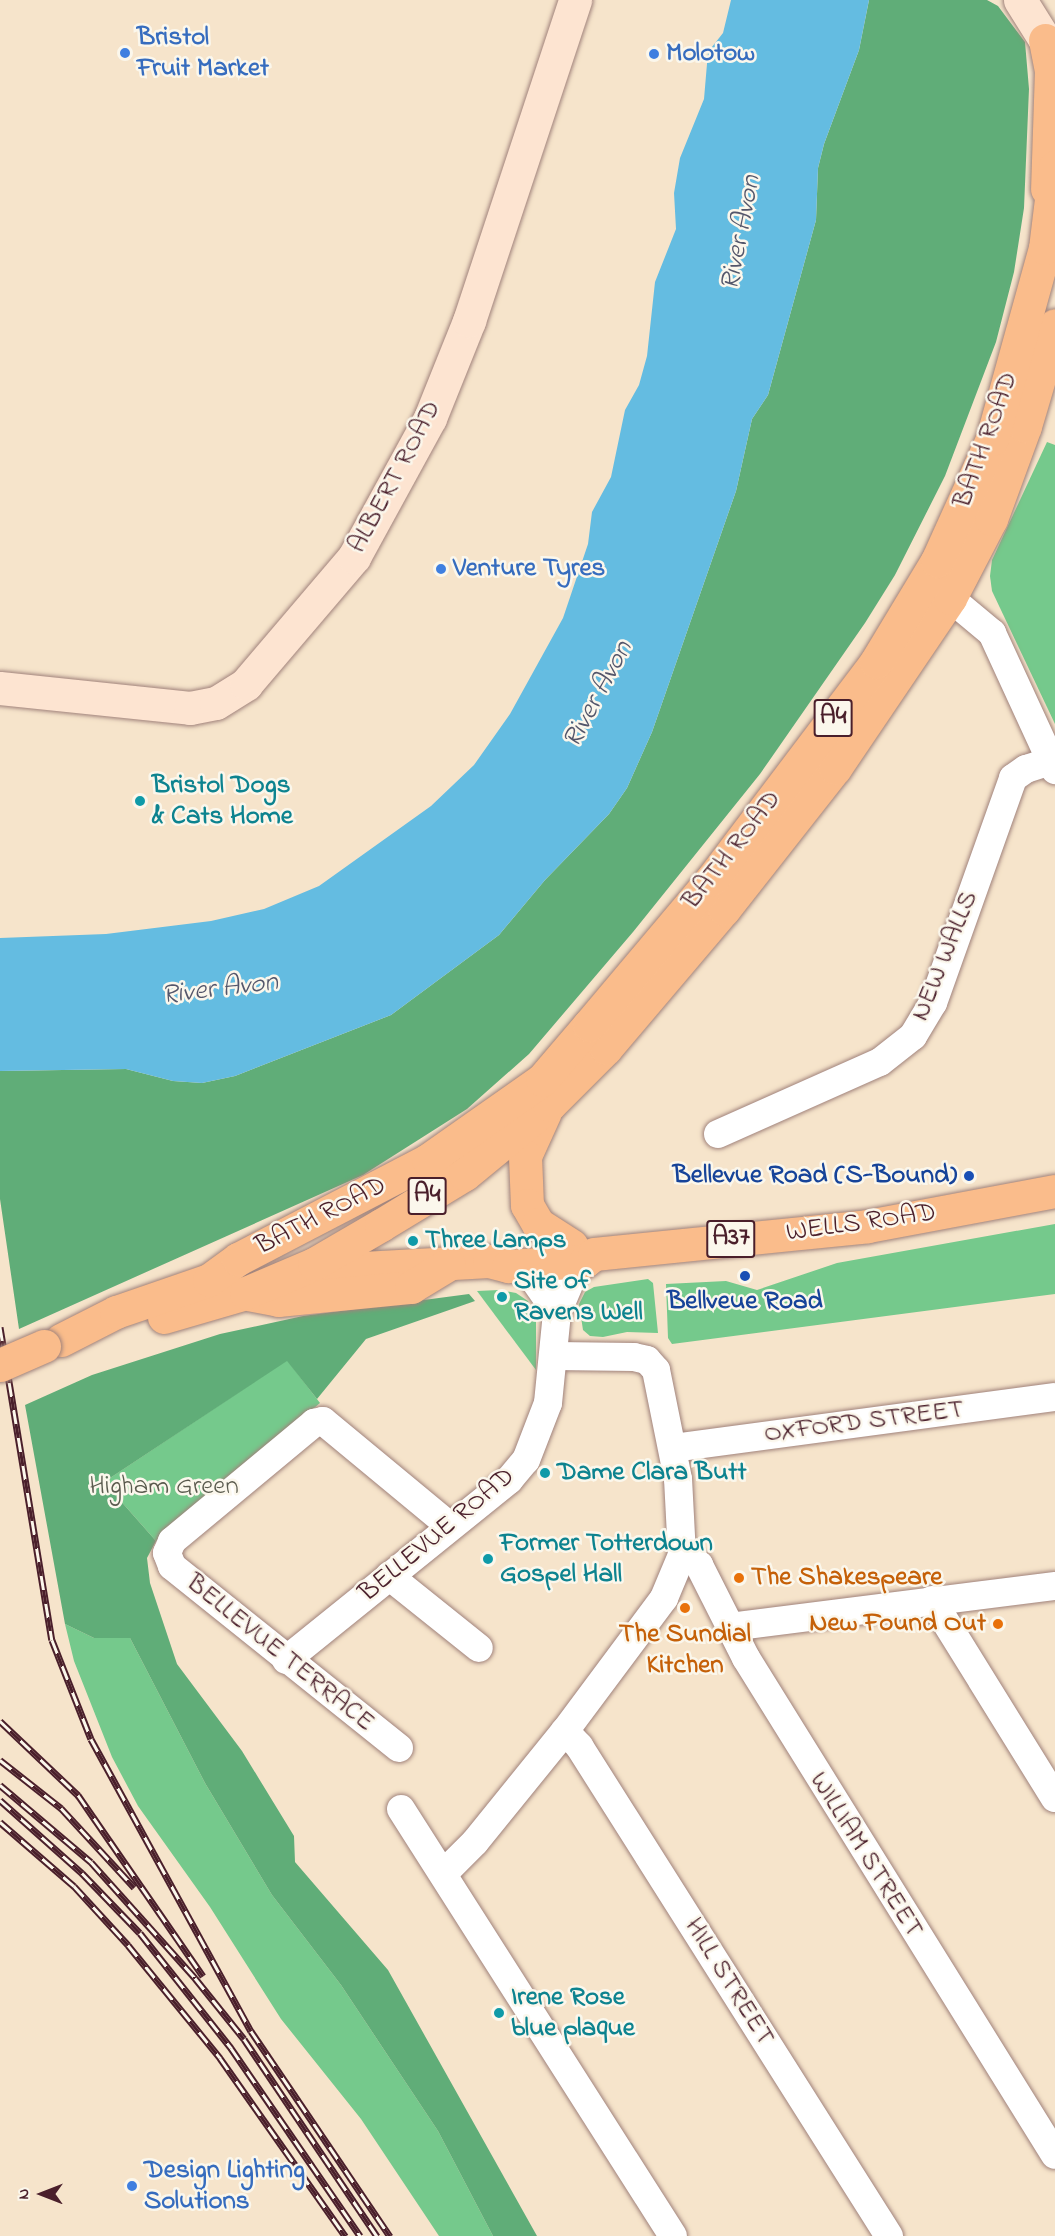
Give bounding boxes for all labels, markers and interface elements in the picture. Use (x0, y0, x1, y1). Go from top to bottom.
place label: Bristol Fruit Market (137, 21, 269, 84)
place label: Molotow (666, 38, 755, 70)
marker: Bristol Fruit Market (118, 46, 132, 60)
marker: Molotow (647, 47, 661, 61)
water label: River Avon (714, 172, 770, 294)
street label: BATH ROAD (946, 368, 1026, 512)
street label: ALBERT ROAD (341, 395, 449, 559)
place label: Venture Tyres (453, 553, 605, 585)
marker: Venture Tyres (434, 562, 448, 576)
water label: River Avon (557, 636, 641, 754)
road number: A4 (814, 695, 852, 741)
place label: Bristol Dogs & Cats Home (152, 769, 293, 832)
street label: BATH ROAD (675, 784, 789, 916)
marker: Bristol Dogs & Cats Home (133, 794, 147, 808)
street label: NEW WALLS (904, 886, 986, 1026)
water label: River Avon (160, 966, 280, 1014)
place label: Bellevue Road (S-Bound) (673, 1160, 957, 1192)
street label: BATH ROAD (250, 1169, 392, 1263)
marker: Bellevue Road (S-Bound) (962, 1169, 976, 1183)
road number: A4 (408, 1173, 446, 1219)
street label: WELLS ROAD (784, 1196, 938, 1250)
road number: A37 (706, 1216, 756, 1262)
place label: Three Lamps (425, 1225, 567, 1257)
marker: Three Lamps (406, 1234, 420, 1248)
place label: Site of Ravens Well (514, 1265, 643, 1328)
marker: Bellveue Road (738, 1269, 752, 1283)
place label: Bellveue Road (667, 1286, 823, 1318)
marker: Site of Ravens Well (495, 1290, 509, 1304)
street label: OXFORD STREET (762, 1394, 966, 1450)
place label: Dame Clara Butt (557, 1457, 747, 1489)
street label: BELLEVUE ROAD (353, 1461, 521, 1609)
marker: Dame Clara Butt (538, 1466, 552, 1480)
park label: Higham Green (89, 1471, 239, 1503)
place label: Former Totterdown Gospel Hall (500, 1527, 713, 1590)
marker: Former Totterdown Gospel Hall (481, 1552, 495, 1566)
place label: The Shakespeare (751, 1562, 942, 1594)
street label: BELLEVUE TERRACE (179, 1567, 381, 1739)
marker: The Shakespeare (732, 1571, 746, 1585)
marker: The Sundial Kitchen (678, 1601, 692, 1615)
place label: New Found Out (809, 1608, 986, 1640)
marker: New Found Out (991, 1617, 1005, 1631)
place label: The Sundial Kitchen (619, 1618, 751, 1681)
street label: WILLIAM STREET (802, 1766, 930, 1944)
street label: HILL STREET (677, 1912, 781, 2052)
place label: Irene Rose blue plaque (511, 1981, 635, 2044)
marker: Irene Rose blue plaque (492, 2006, 506, 2020)
place label: Design Lighting Solutions (144, 2154, 305, 2217)
north arrow (12, 2164, 72, 2224)
marker: Design Lighting Solutions (125, 2179, 139, 2193)
text: N (12, 2189, 36, 2199)

